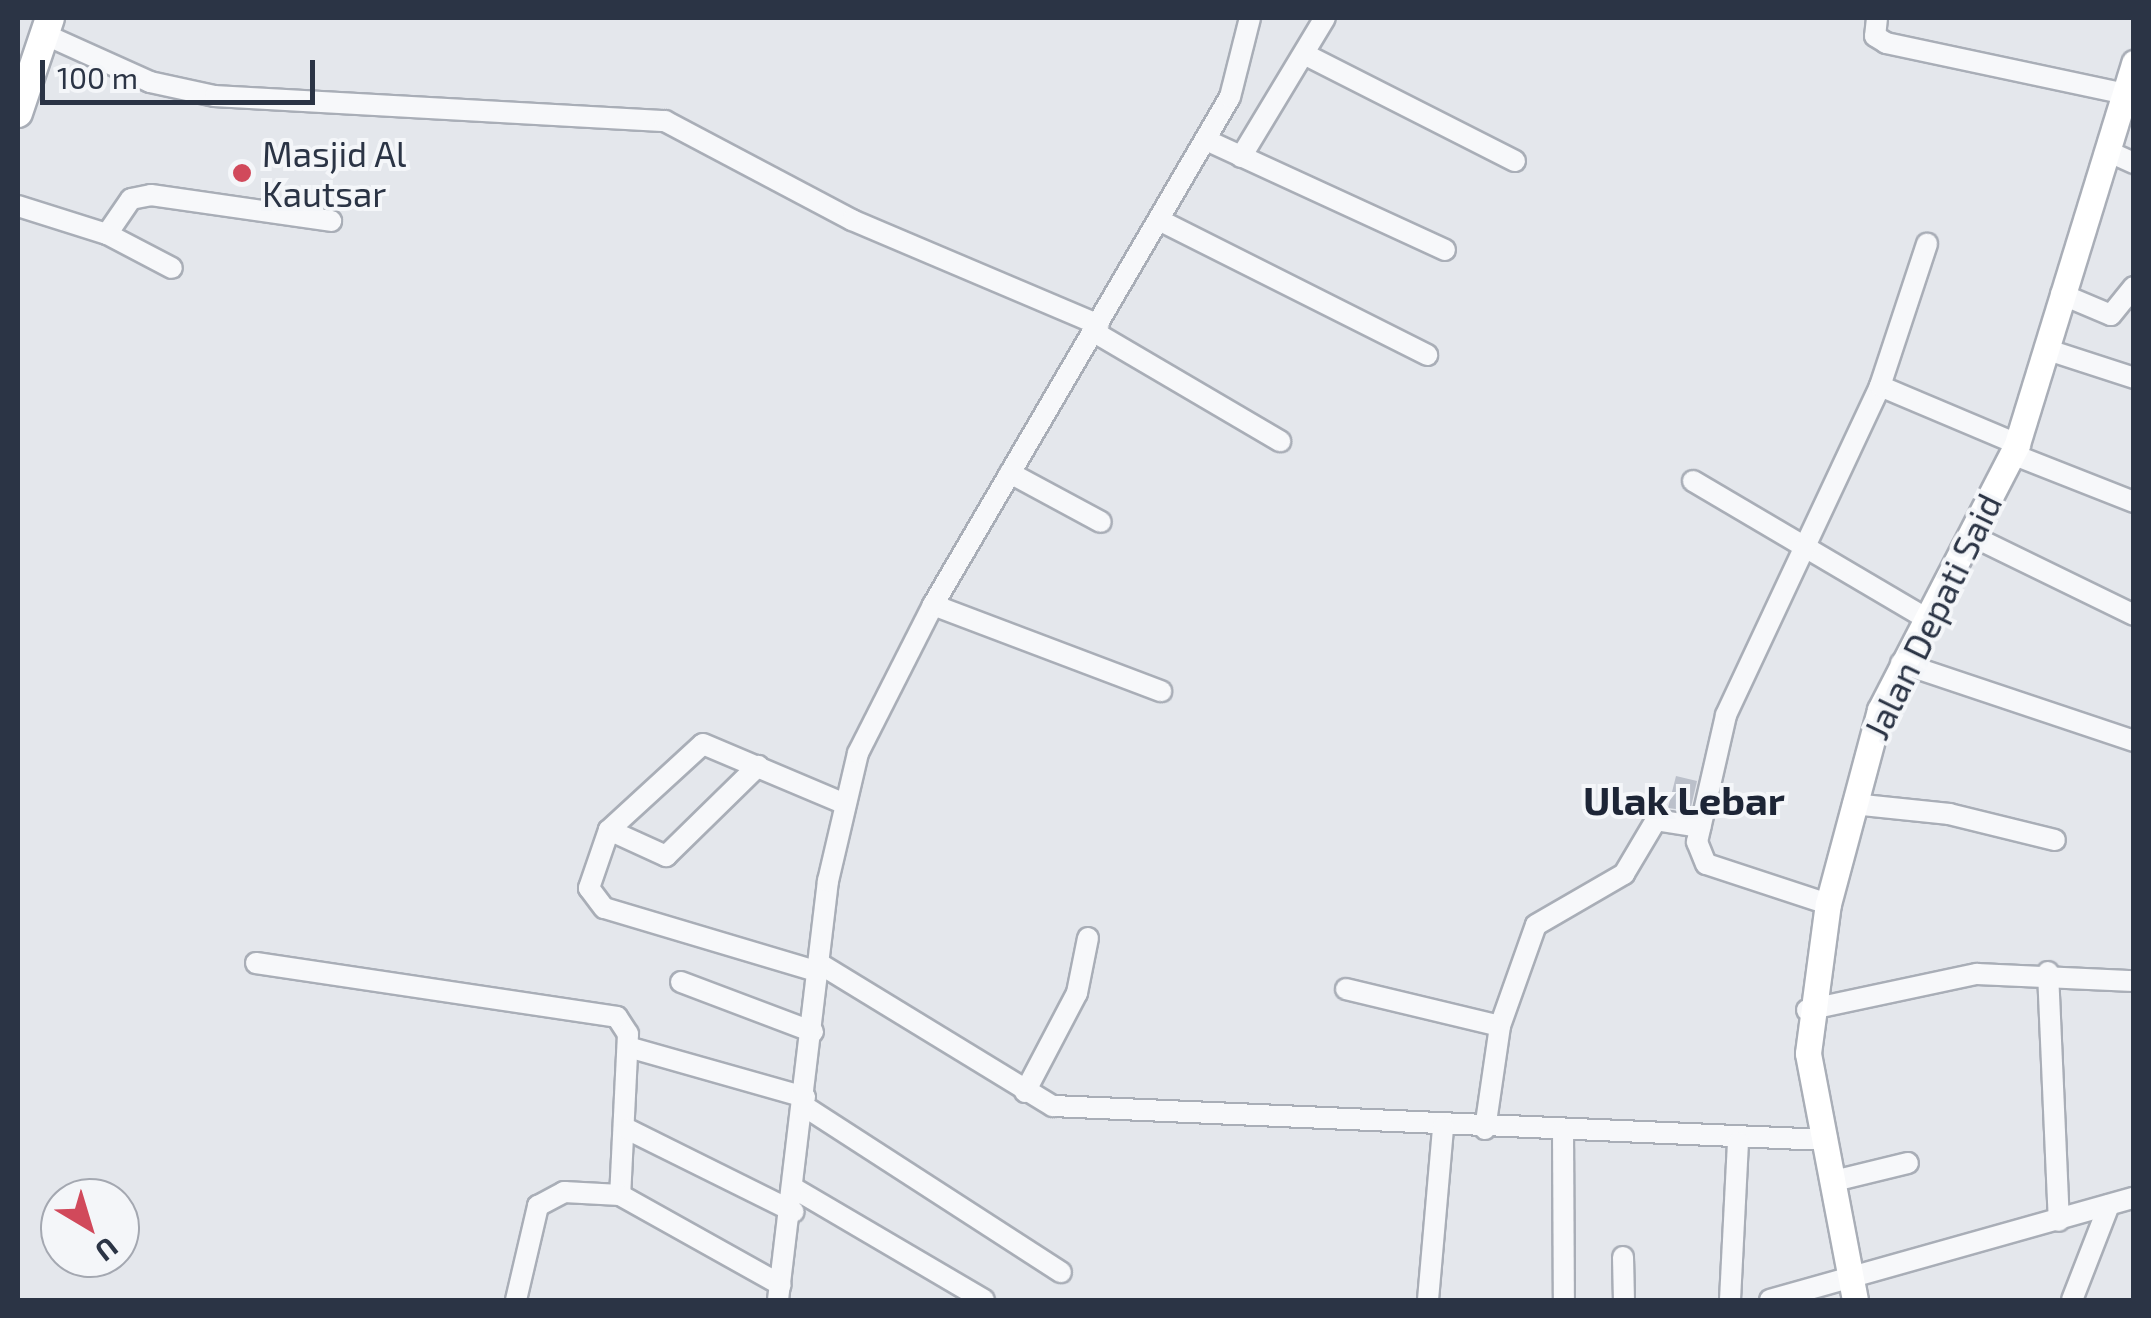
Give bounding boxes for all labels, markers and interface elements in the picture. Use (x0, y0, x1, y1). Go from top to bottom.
scale bar (45, 40, 320, 102)
text: 100 m (57, 59, 138, 95)
place label: Masjid Al Kautsar (262, 132, 407, 214)
marker: Masjid Al Kautsar (231, 162, 253, 184)
street label: Jalan Depati Said (1854, 486, 2010, 746)
district label: Ulak Lebar (1583, 775, 1785, 823)
north arrow (40, 1178, 140, 1278)
text: U (89, 1231, 125, 1269)

